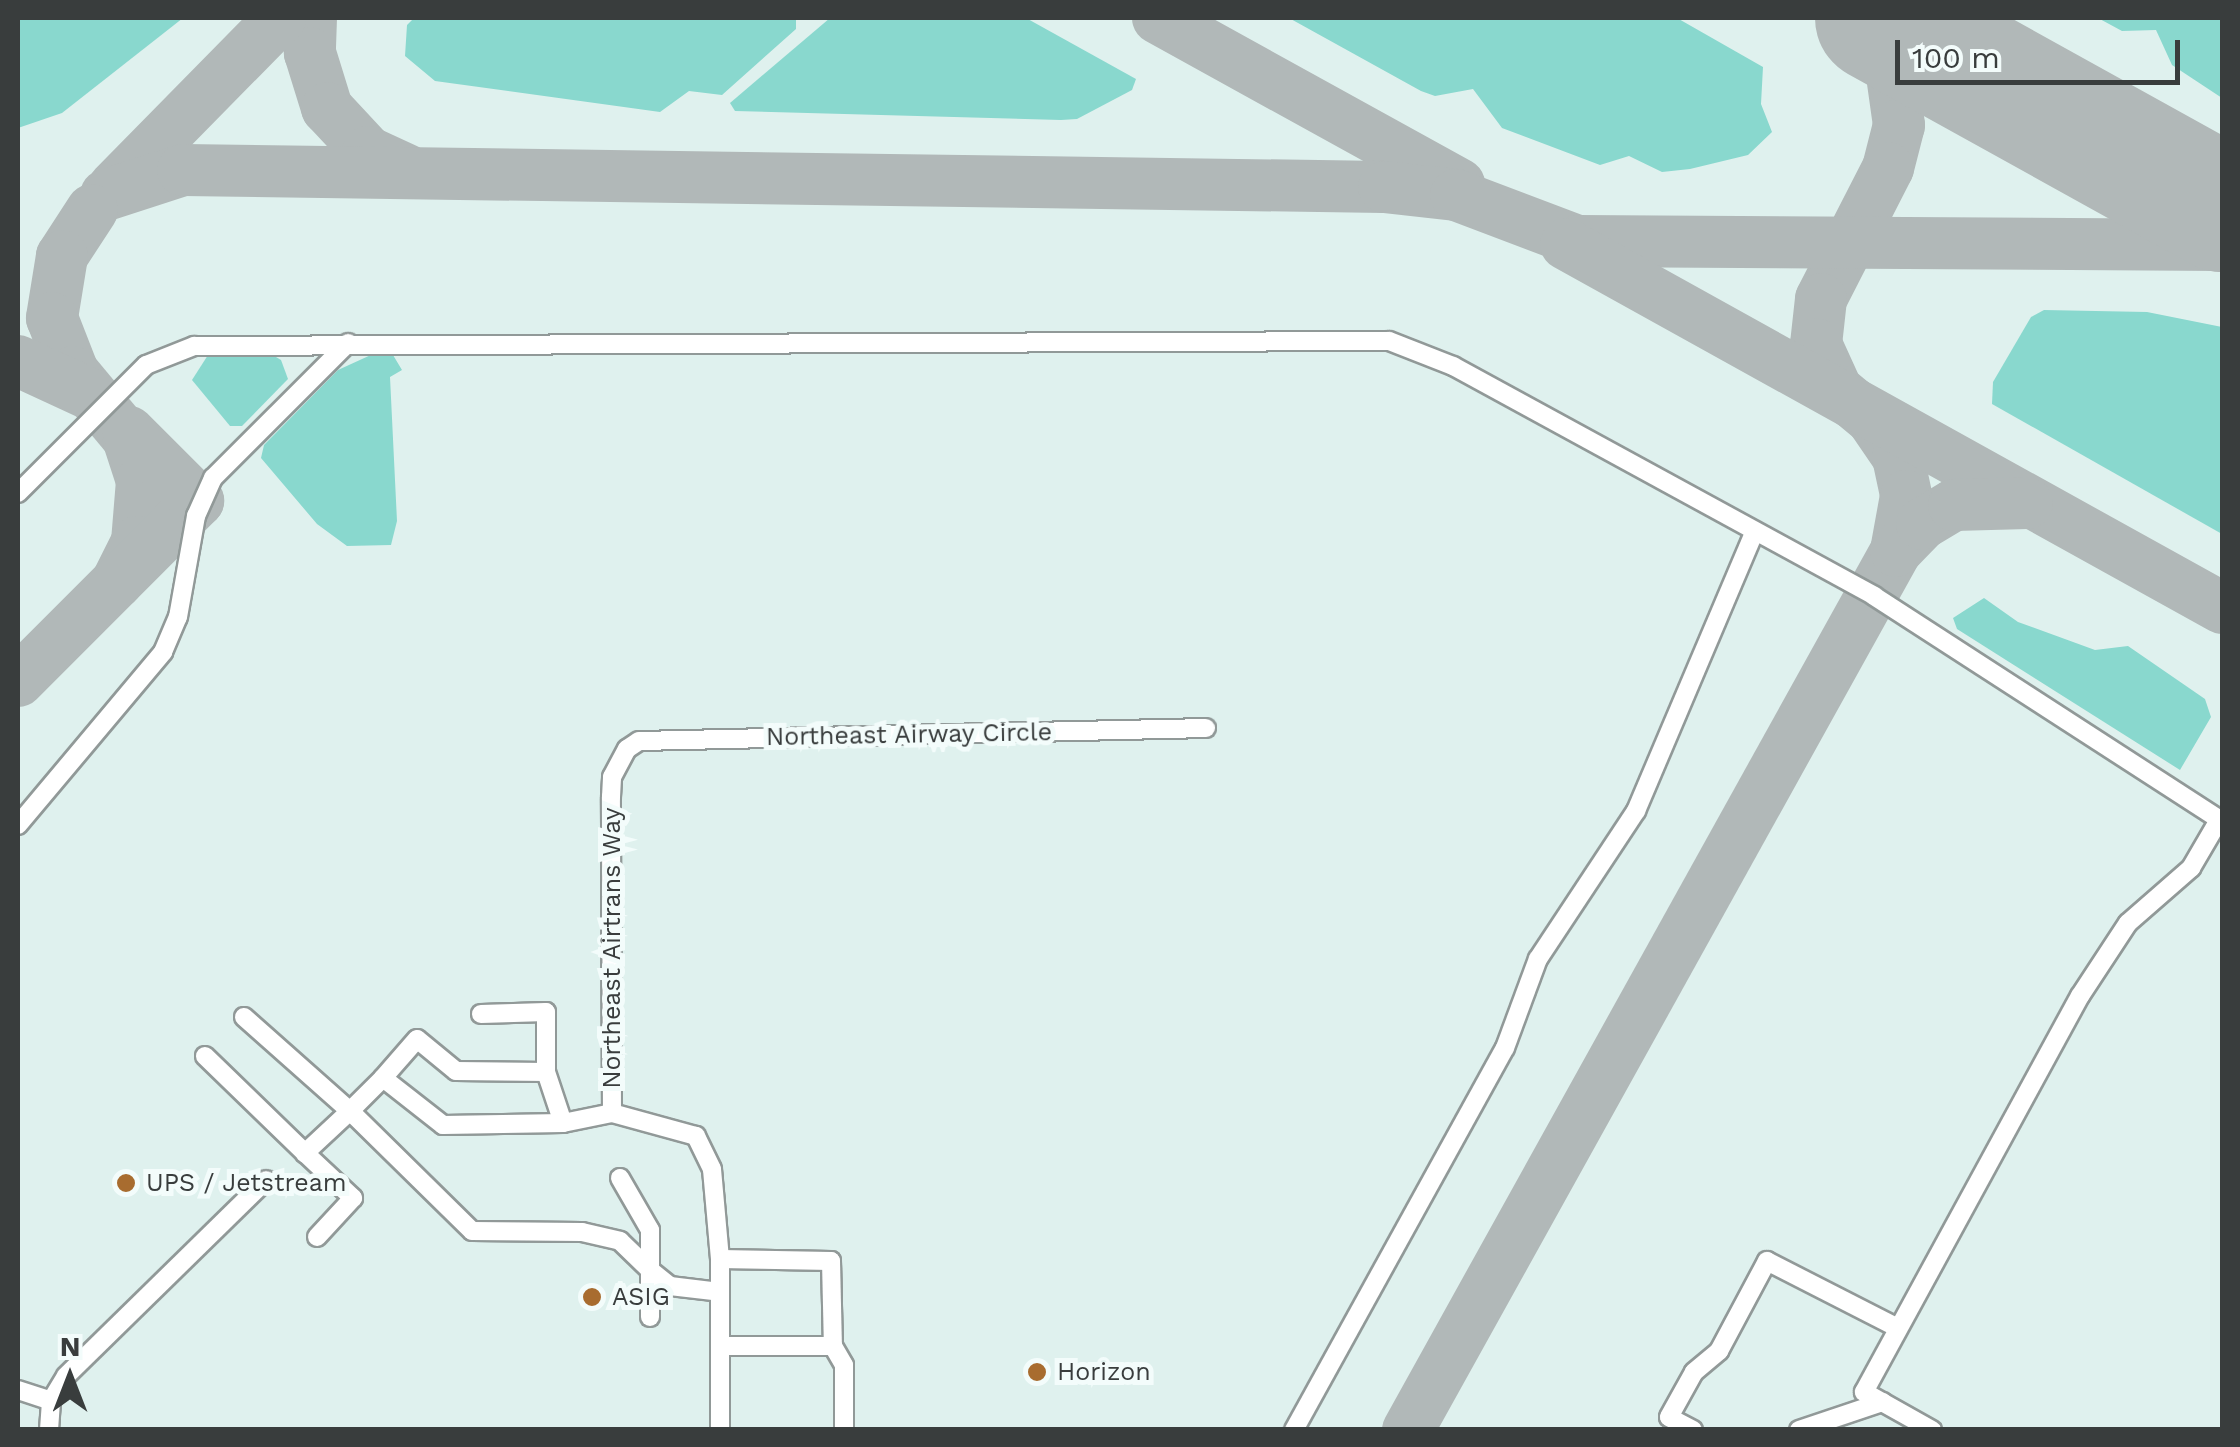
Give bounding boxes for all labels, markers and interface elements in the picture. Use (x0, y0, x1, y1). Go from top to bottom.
scale bar (1900, 20, 2185, 82)
text: 100 m (1912, 40, 2000, 75)
street label: Northeast Airway Circle (765, 717, 1053, 753)
street label: Northeast Airtrans Way (597, 807, 627, 1089)
place label: UPS / Jetstream (146, 1168, 347, 1198)
marker: UPS / Jetstream (115, 1172, 137, 1194)
place label: ASIG (612, 1282, 670, 1312)
marker: ASIG (581, 1286, 603, 1308)
north arrow (20, 1327, 120, 1427)
text: N (60, 1330, 80, 1363)
place label: Horizon (1057, 1357, 1151, 1387)
marker: Horizon (1026, 1361, 1048, 1383)

